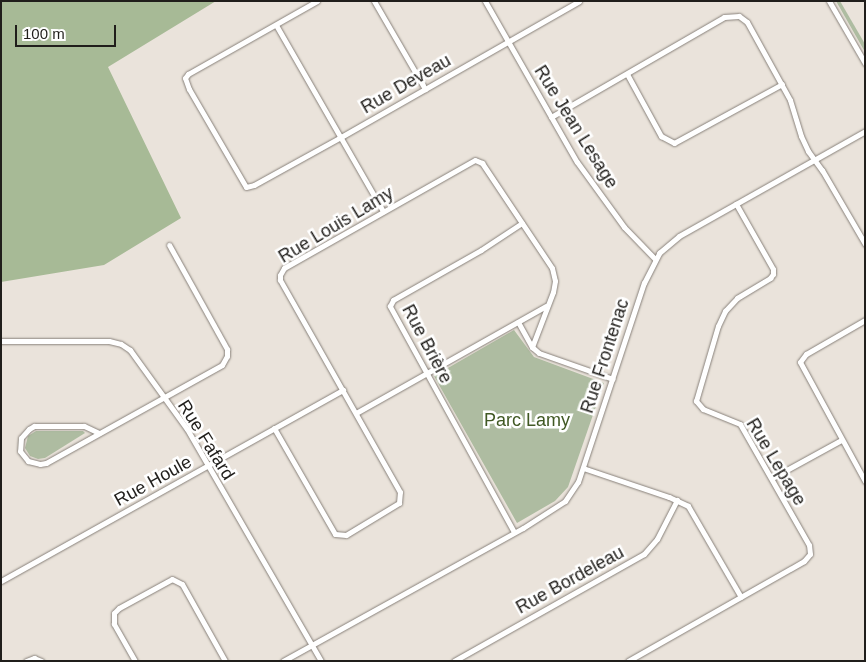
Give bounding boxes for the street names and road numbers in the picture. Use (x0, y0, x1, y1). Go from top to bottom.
street label: Rue Deveau (357, 50, 455, 118)
street label: Rue Jean Lesage (529, 61, 623, 193)
street label: Rue Louis Lamy (275, 182, 397, 268)
street label: Rue Frontenac (576, 296, 634, 416)
street label: Rue Brière (397, 301, 457, 387)
street label: Rue Fafard (173, 396, 239, 484)
street label: Rue Lepage (741, 414, 811, 510)
street label: Rue Houle (111, 451, 195, 511)
street label: Rue Bordeleau (512, 541, 628, 619)

